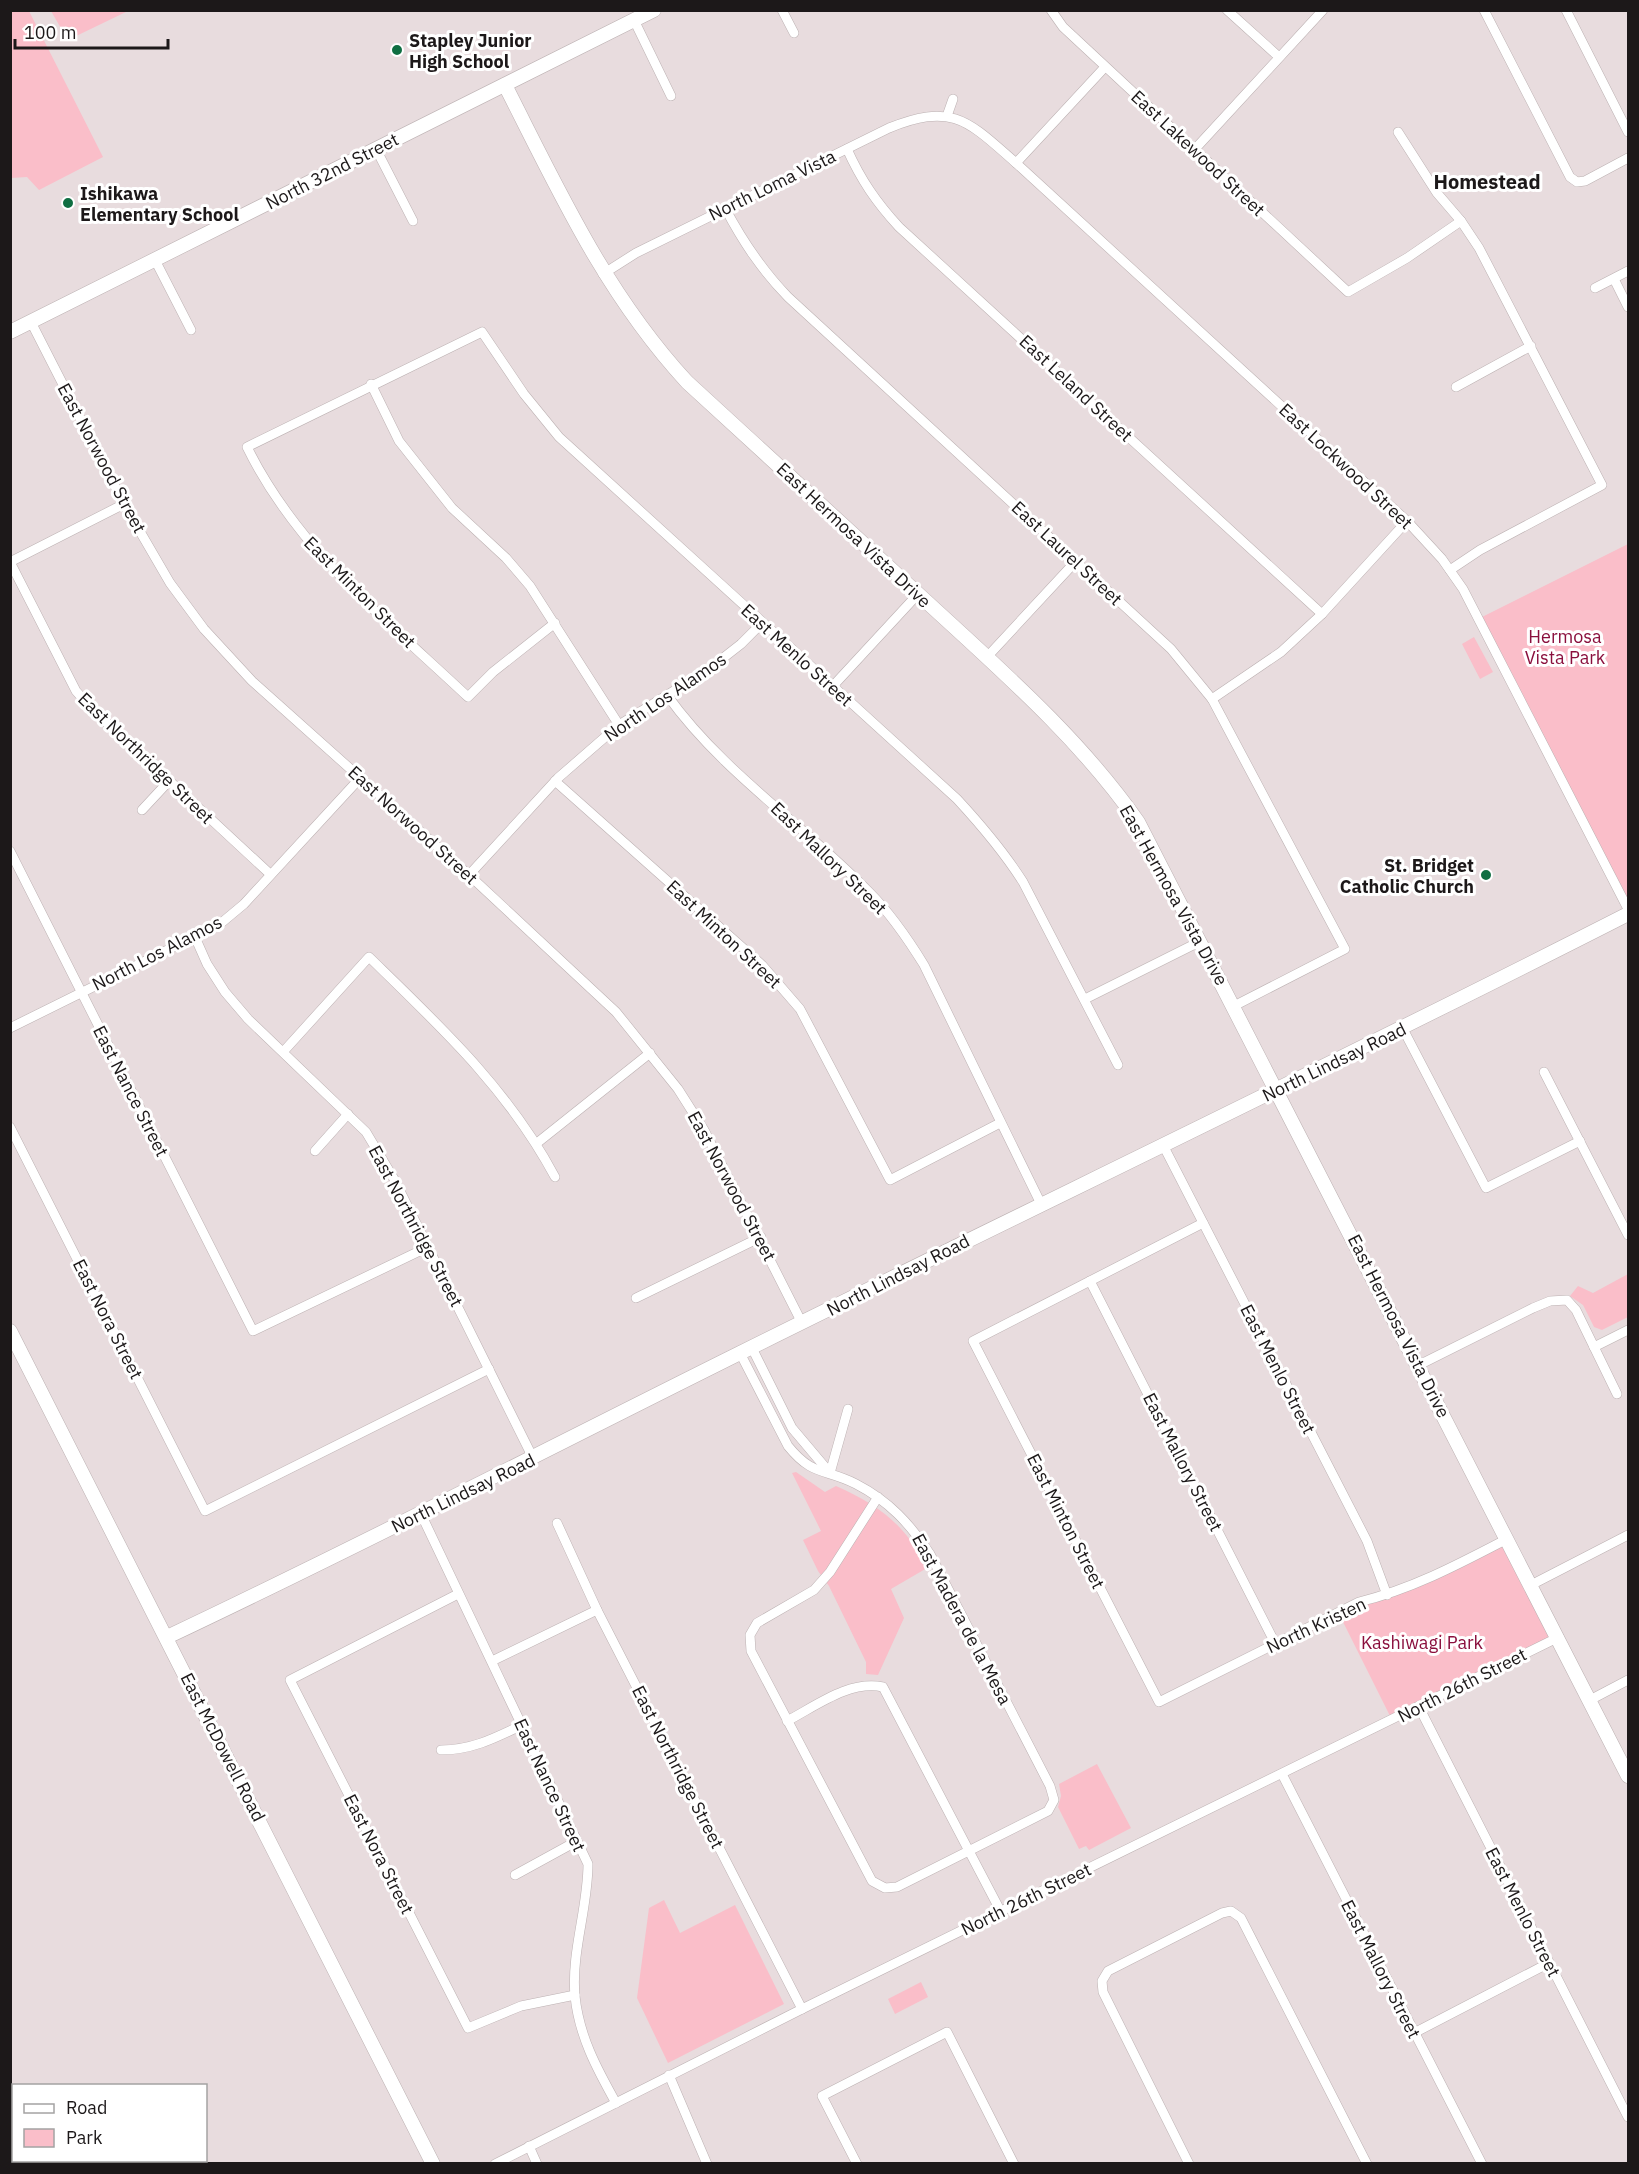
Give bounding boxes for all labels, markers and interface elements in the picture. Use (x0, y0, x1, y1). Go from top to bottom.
scale bar (15, 12, 168, 50)
text: 100 m (24, 21, 76, 44)
place label: Stapley Junior High School (409, 29, 532, 73)
marker: Stapley Junior High School (390, 43, 404, 57)
street label: East Lakewood Street (1126, 85, 1270, 221)
street label: North 32nd Street (262, 128, 402, 214)
street label: North Loma Vista (705, 144, 840, 226)
district label: Homestead (1433, 168, 1541, 195)
place label: Ishikawa Elementary School (80, 182, 239, 226)
marker: Ishikawa Elementary School (61, 196, 75, 210)
street label: East Leland Street (1014, 330, 1138, 446)
street label: East Norwood Street (53, 379, 151, 537)
street label: East Lockwood Street (1274, 398, 1418, 534)
street label: East Hermosa Vista Drive (772, 457, 936, 613)
street label: East Laurel Street (1007, 496, 1127, 610)
street label: East Minton Street (299, 531, 421, 653)
street label: East Menlo Street (736, 599, 858, 711)
park label: Hermosa Vista Park (1525, 625, 1606, 669)
street label: North Los Alamos (599, 648, 731, 746)
street label: East Northridge Street (73, 687, 219, 829)
street label: East Norwood Street (343, 761, 483, 889)
street label: East Mallory Street (766, 797, 892, 919)
street label: East Hermosa Vista Drive (1115, 801, 1233, 989)
place label: St. Bridget Catholic Church (1340, 854, 1474, 898)
marker: St. Bridget Catholic Church (1479, 868, 1493, 882)
street label: East Minton Street (662, 875, 786, 993)
street label: North Los Alamos (88, 910, 226, 996)
street label: North Lindsay Road (1258, 1017, 1410, 1107)
street label: East Nance Street (88, 1021, 174, 1161)
street label: East Norwood Street (683, 1107, 781, 1265)
street label: East Northridge Street (364, 1141, 468, 1311)
street label: North Lindsay Road (823, 1229, 973, 1321)
street label: East Hermosa Vista Drive (1343, 1230, 1455, 1422)
street label: East Nora Street (68, 1255, 148, 1383)
street label: East Menlo Street (1235, 1300, 1321, 1438)
street label: East Mallory Street (1138, 1389, 1228, 1535)
street label: North Lindsay Road (387, 1448, 539, 1538)
street label: East Minton Street (1022, 1449, 1110, 1593)
street label: East Madera de la Mesa (907, 1530, 1017, 1709)
street label: North Kristen (1262, 1592, 1370, 1658)
park label: Kashiwagi Park (1361, 1631, 1484, 1654)
street label: North 26th Street (1393, 1643, 1531, 1727)
street label: East McDowell Road (176, 1669, 270, 1825)
street label: East Northridge Street (627, 1682, 729, 1852)
street label: East Nance Street (509, 1715, 591, 1855)
street label: East Nora Street (339, 1790, 419, 1918)
street label: East Menlo Street (1480, 1843, 1566, 1981)
street label: North 26th Street (957, 1858, 1095, 1940)
street label: East Mallory Street (1336, 1896, 1426, 2042)
legend (12, 2084, 207, 2162)
text: Road (66, 2096, 107, 2119)
text: Park (66, 2126, 103, 2149)

